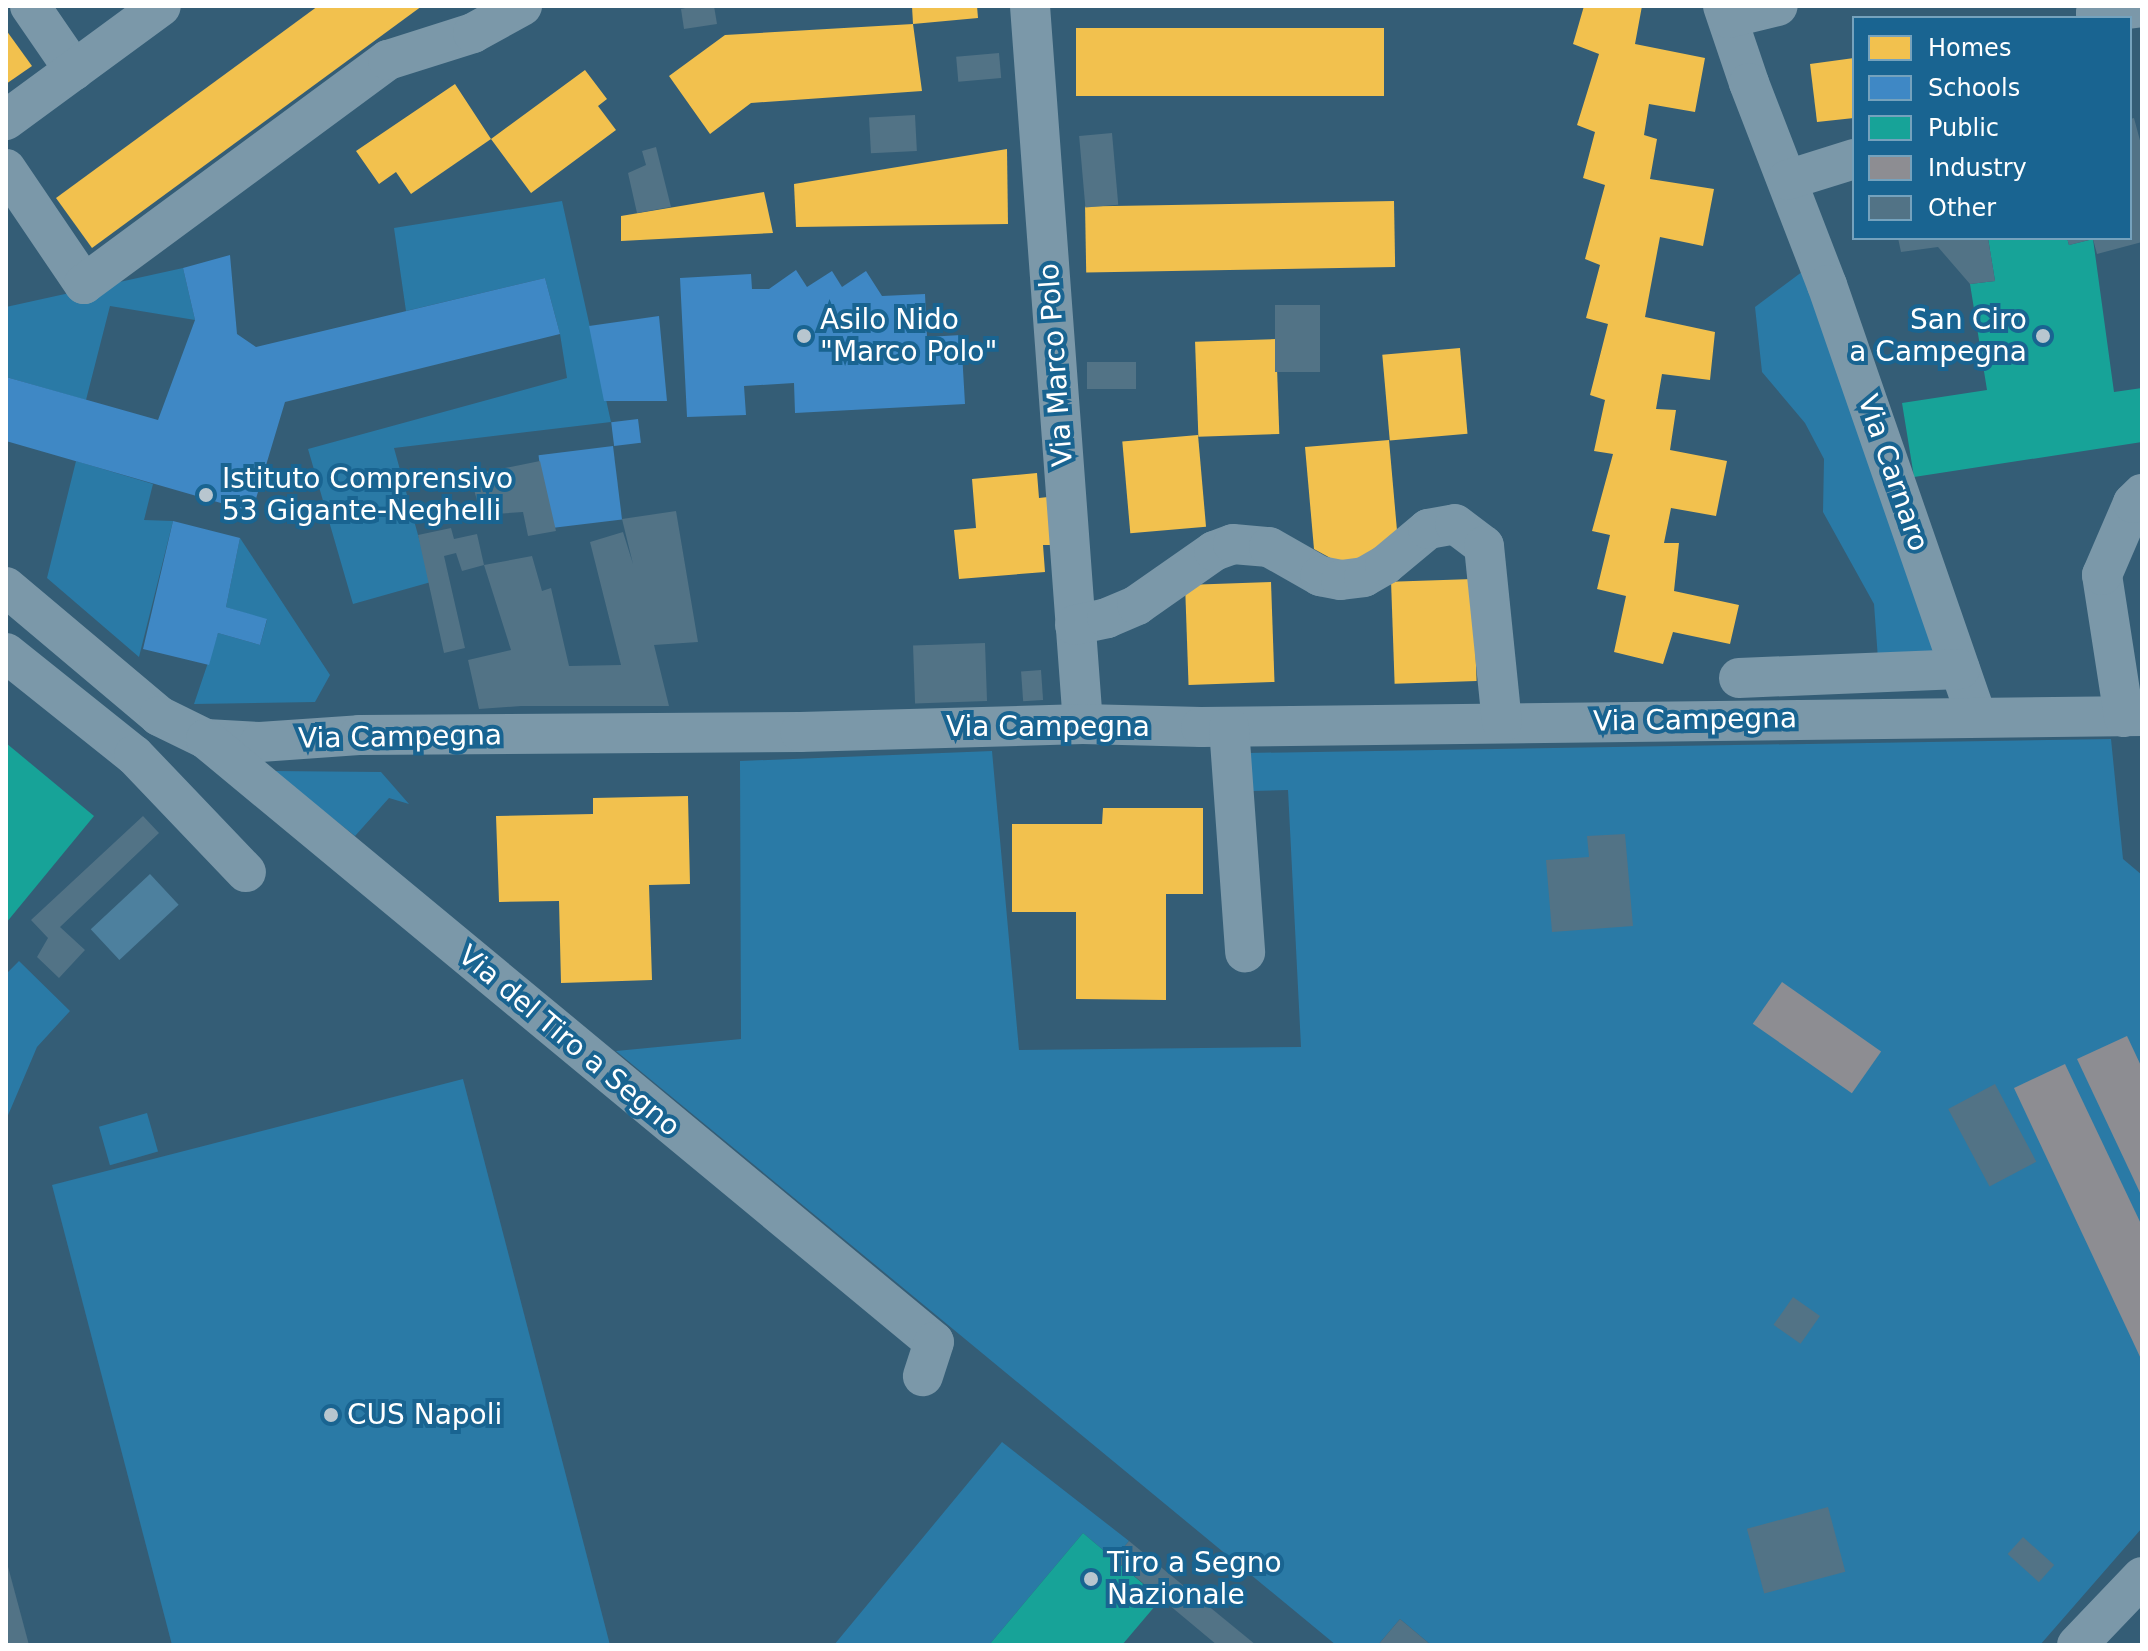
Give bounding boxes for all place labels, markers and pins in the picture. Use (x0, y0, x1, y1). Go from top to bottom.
place label: Asilo Nido "Marco Polo" (820, 303, 997, 369)
place label: San Ciro a Campegna (1849, 303, 2027, 369)
marker: Asilo Nido "Marco Polo" (795, 327, 813, 345)
marker: San Ciro a Campegna (2034, 327, 2052, 345)
place label: Istituto Comprensivo 53 Gigante-Neghelli (222, 462, 513, 528)
marker: Istituto Comprensivo 53 Gigante-Neghelli (197, 486, 215, 504)
place label: CUS Napoli (347, 1398, 502, 1432)
marker: CUS Napoli (322, 1406, 340, 1424)
place label: Tiro a Segno Nazionale (1107, 1546, 1282, 1612)
marker: Tiro a Segno Nazionale (1082, 1570, 1100, 1588)

